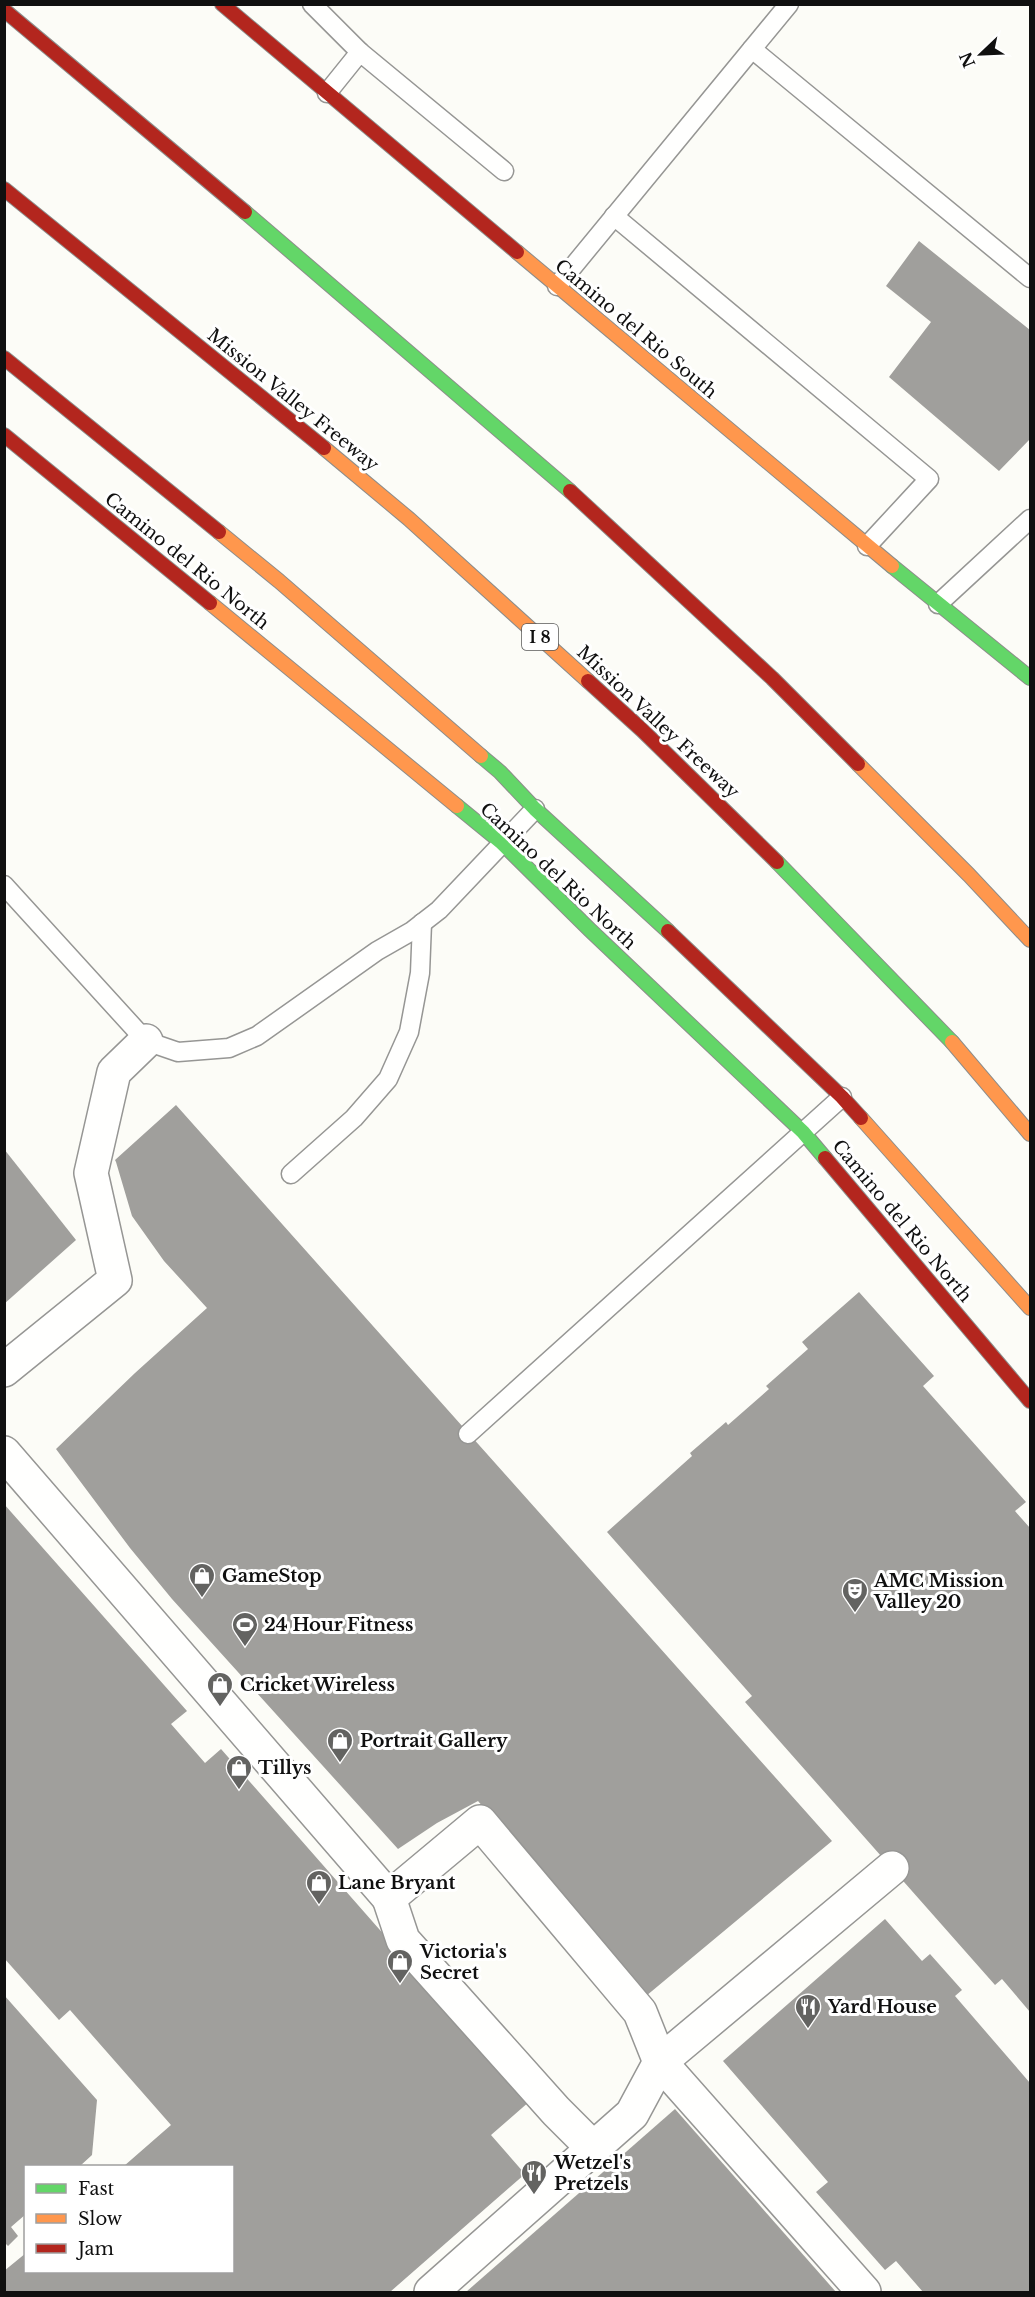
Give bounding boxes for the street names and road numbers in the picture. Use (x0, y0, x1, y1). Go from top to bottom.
street label: Camino del Rio South (551, 255, 721, 403)
street label: Mission Valley Freeway (203, 324, 383, 476)
street label: Camino del Rio North (100, 488, 274, 634)
road number: I 8 (522, 624, 558, 650)
street label: Mission Valley Freeway (572, 641, 744, 803)
street label: Camino del Rio North (475, 798, 641, 954)
street label: Camino del Rio North (828, 1135, 976, 1307)

